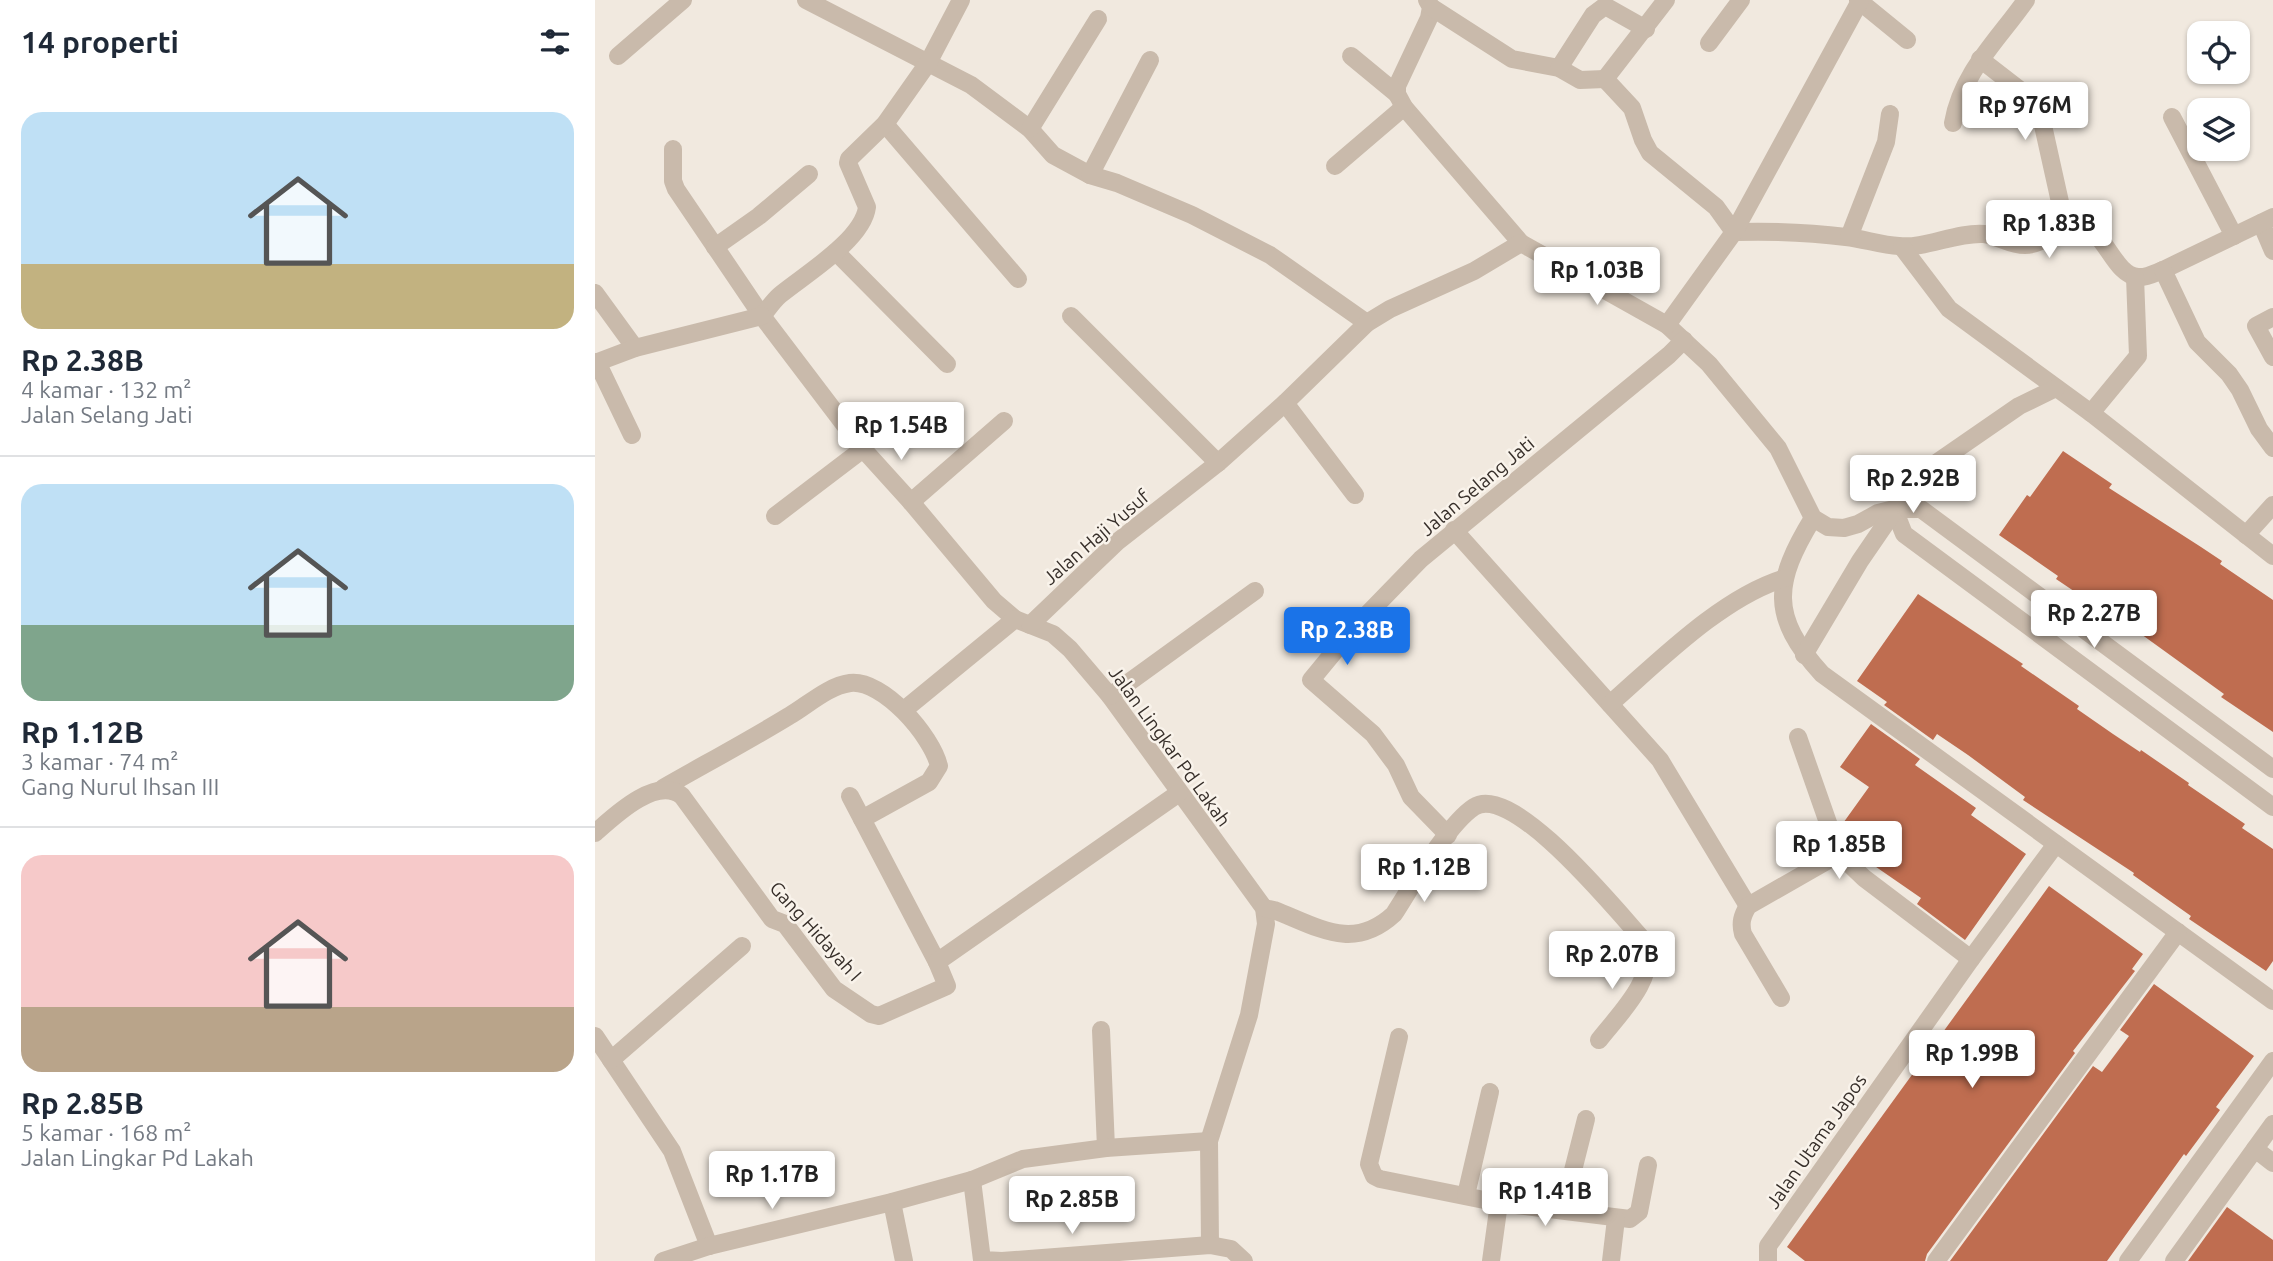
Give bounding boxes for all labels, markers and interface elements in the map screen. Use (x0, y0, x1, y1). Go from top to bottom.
map controls (2187, 21, 2250, 161)
button: locate (2187, 21, 2250, 84)
icon: filters (536, 23, 574, 61)
text: 14 properti (21, 25, 179, 59)
pin: Rp 976M (1960, 82, 2090, 142)
text: Rp 976M (1978, 92, 2072, 117)
button: layers (2187, 98, 2250, 161)
icon: home (235, 158, 361, 284)
pin: Rp 1.83B (1977, 201, 2121, 260)
text: Rp 1.83B (2002, 210, 2096, 235)
pin: Rp 1.03B (1525, 247, 1669, 307)
text: Rp 1.03B (1550, 257, 1644, 282)
text: Rp 2.38B (21, 343, 144, 377)
text: 4 kamar · 132 m² (21, 377, 192, 402)
text: Jalan Selang Jati (21, 402, 192, 427)
pin: Rp 1.54B (829, 402, 973, 462)
text: Rp 1.54B (854, 412, 948, 437)
street label: Jalan Selang Jati (1416, 432, 1538, 540)
pin: Rp 2.92B (1841, 456, 1985, 515)
text: Rp 2.92B (1866, 465, 1960, 490)
street label: Jalan Haji Yusuf (1038, 484, 1154, 589)
icon: home (235, 530, 361, 656)
pin: Rp 2.27B (2022, 590, 2166, 650)
text: Rp 2.27B (2047, 600, 2141, 625)
pin: Rp 2.38B (1275, 608, 1419, 667)
text: Rp 2.38B (1300, 617, 1394, 642)
street label: Jalan Lingkar Pd Lakah (1105, 662, 1235, 830)
text: Rp 1.12B (21, 715, 144, 749)
text: 3 kamar · 74 m² (21, 749, 179, 774)
text: Gang Nurul Ihsan III (21, 774, 219, 799)
pin: Rp 1.85B (1767, 822, 1911, 881)
text: Rp 1.85B (1792, 831, 1886, 856)
pin: Rp 1.12B (1352, 844, 1496, 904)
text: Rp 1.12B (1377, 854, 1471, 879)
street label: Gang Hidayah I (766, 877, 866, 985)
icon: home (235, 901, 361, 1027)
pin: Rp 2.07B (1540, 932, 1684, 991)
text: Rp 2.07B (1565, 941, 1659, 966)
pin: Rp 1.99B (1900, 1030, 2044, 1090)
text: Rp 1.99B (1925, 1040, 2019, 1065)
street label: Jalan Utama Japos (1761, 1069, 1871, 1213)
text: Rp 2.85B (21, 1086, 144, 1120)
text: 5 kamar · 168 m² (21, 1120, 192, 1145)
text: Jalan Lingkar Pd Lakah (21, 1145, 254, 1170)
pin: Rp 1.17B (700, 1152, 844, 1211)
text: Rp 1.17B (725, 1161, 819, 1186)
pin: Rp 1.41B (1473, 1168, 1617, 1228)
pin: Rp 2.85B (1000, 1176, 1144, 1236)
text: Rp 1.41B (1498, 1178, 1592, 1203)
text: Rp 2.85B (1025, 1186, 1119, 1211)

